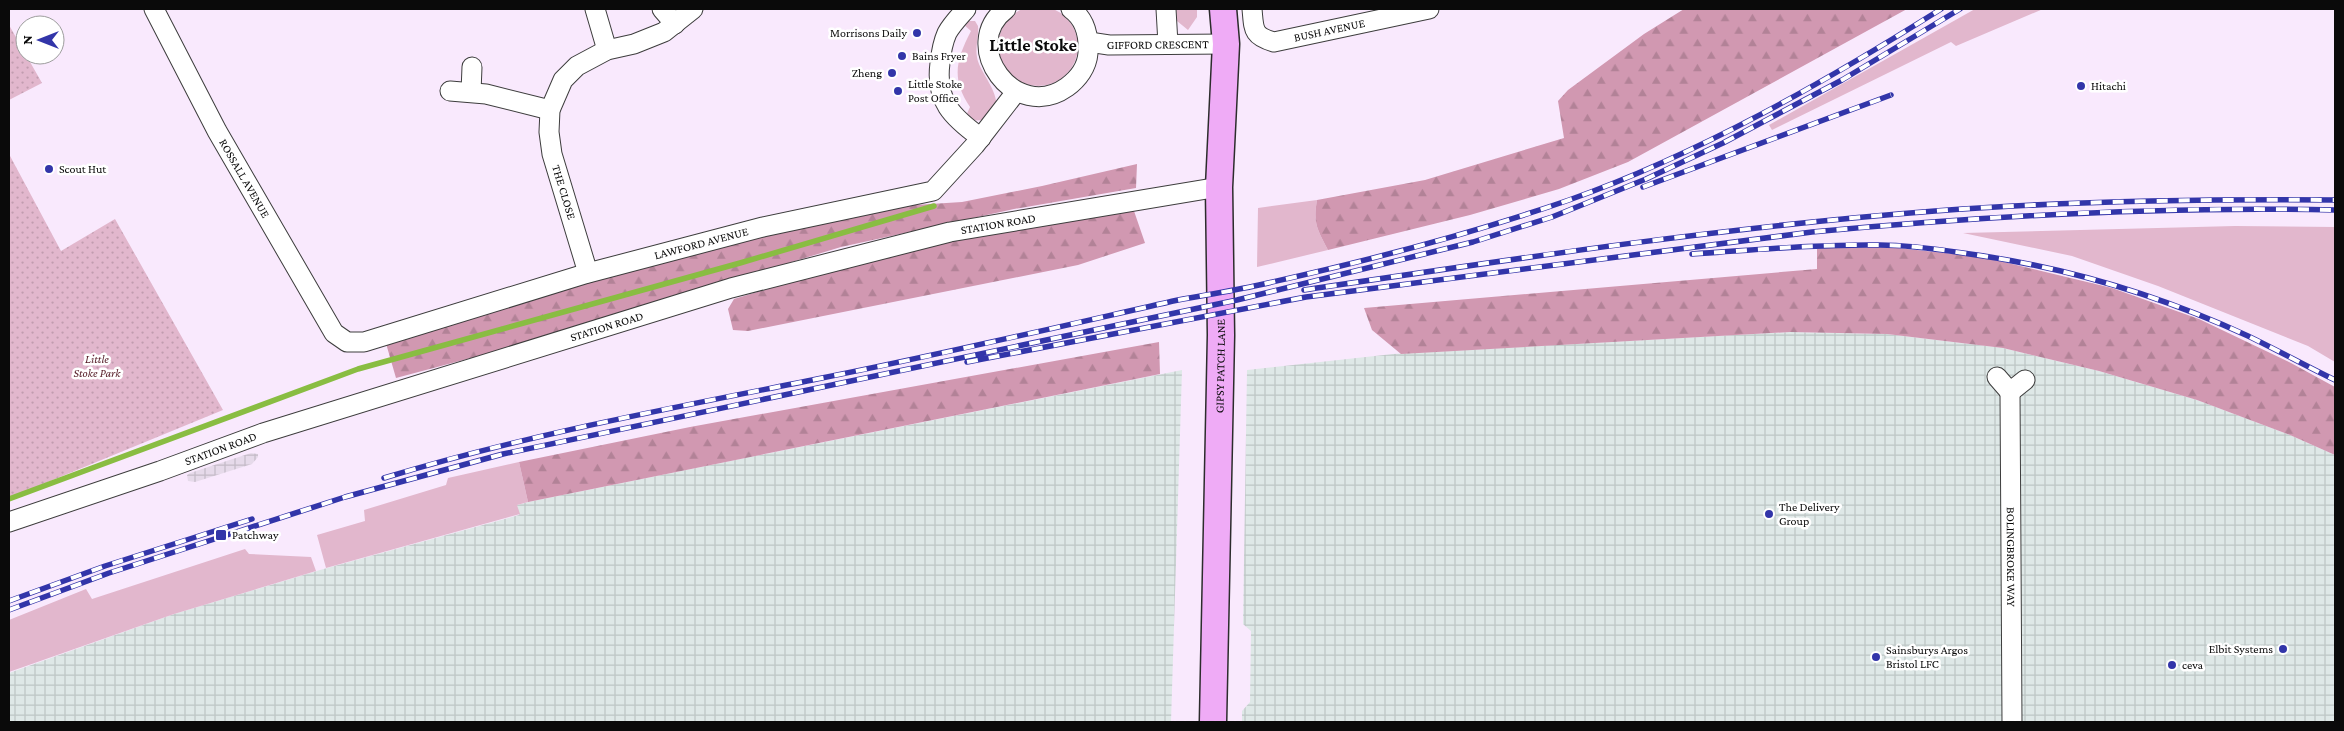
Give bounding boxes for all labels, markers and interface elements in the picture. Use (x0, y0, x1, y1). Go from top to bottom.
north arrow (15, 15, 65, 65)
street label: BUSH AVENUE (1293, 16, 1367, 45)
place label: Morrisons Daily (830, 26, 907, 40)
marker: Morrisons Daily (911, 27, 923, 39)
text: N (19, 35, 35, 45)
district label: Little Stoke (989, 35, 1077, 55)
street label: GIFFORD CRESCENT (1107, 37, 1209, 52)
place label: Bains Fryer (912, 49, 967, 63)
marker: Bains Fryer (896, 50, 908, 62)
place label: Zheng (852, 66, 882, 80)
marker: Zheng (886, 67, 898, 79)
place label: Little Stoke Post Office (908, 77, 962, 105)
place label: Hitachi (2091, 79, 2126, 93)
marker: Hitachi (2075, 80, 2087, 92)
marker: Little Stoke Post Office (892, 85, 904, 97)
street label: ROSSALL AVENUE (216, 136, 273, 221)
place label: Scout Hut (59, 162, 107, 176)
marker: Scout Hut (43, 163, 55, 175)
street label: THE CLOSE (549, 163, 579, 221)
street label: STATION ROAD (960, 211, 1037, 237)
street label: LAWFORD AVENUE (653, 224, 750, 262)
street label: STATION ROAD (568, 309, 645, 344)
street label: GIPSY PATCH LANE (1212, 318, 1228, 413)
park label: Little Stoke Park (74, 352, 121, 380)
street label: STATION ROAD (183, 429, 259, 468)
place label: The Delivery Group (1779, 500, 1840, 528)
street label: BOLINGBROKE WAY (2004, 507, 2018, 608)
marker: The Delivery Group (1763, 508, 1775, 520)
marker: Patchway (214, 528, 228, 542)
place label: Patchway (232, 528, 279, 542)
place label: Elbit Systems (2209, 642, 2273, 656)
place label: Sainsburys Argos Bristol LFC (1886, 643, 1968, 671)
marker: Elbit Systems (2277, 643, 2289, 655)
marker: Sainsburys Argos Bristol LFC (1870, 651, 1882, 663)
place label: ceva (2182, 658, 2204, 672)
marker: ceva (2166, 659, 2178, 671)

